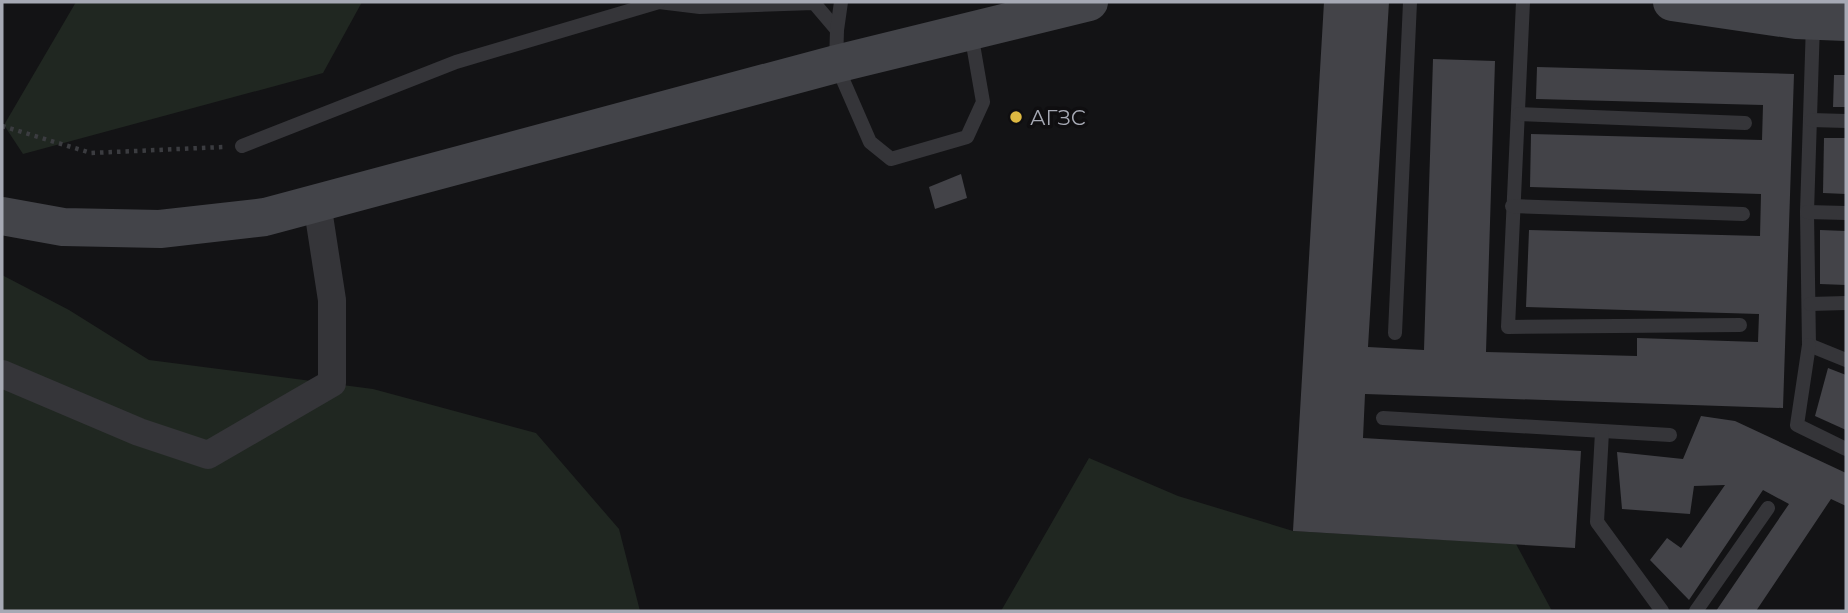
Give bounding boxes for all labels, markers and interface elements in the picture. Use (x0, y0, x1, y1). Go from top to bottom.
place label: АГЗС (1030, 105, 1086, 130)
marker: АГЗС (1008, 109, 1024, 125)

